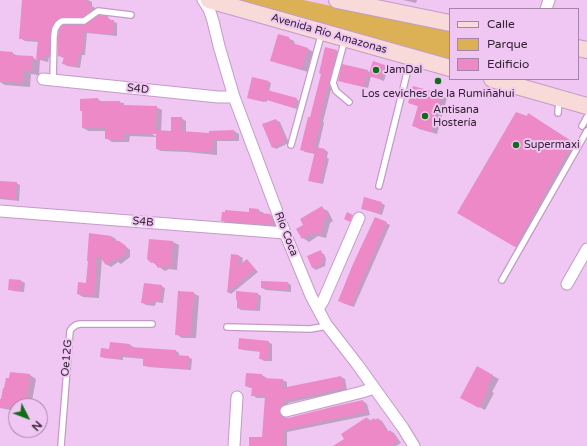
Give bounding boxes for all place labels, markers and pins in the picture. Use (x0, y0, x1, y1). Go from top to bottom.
place label: JamDal (384, 63, 422, 77)
marker: JamDal (371, 65, 381, 75)
marker: Los ceviches de la Rumiñahui (433, 76, 443, 86)
place label: Los ceviches de la Rumiñahui (362, 87, 514, 101)
place label: Antisana Hostería (433, 103, 479, 129)
marker: Antisana Hostería (420, 111, 430, 121)
place label: Supermaxi (524, 138, 580, 152)
marker: Supermaxi (511, 140, 521, 150)

